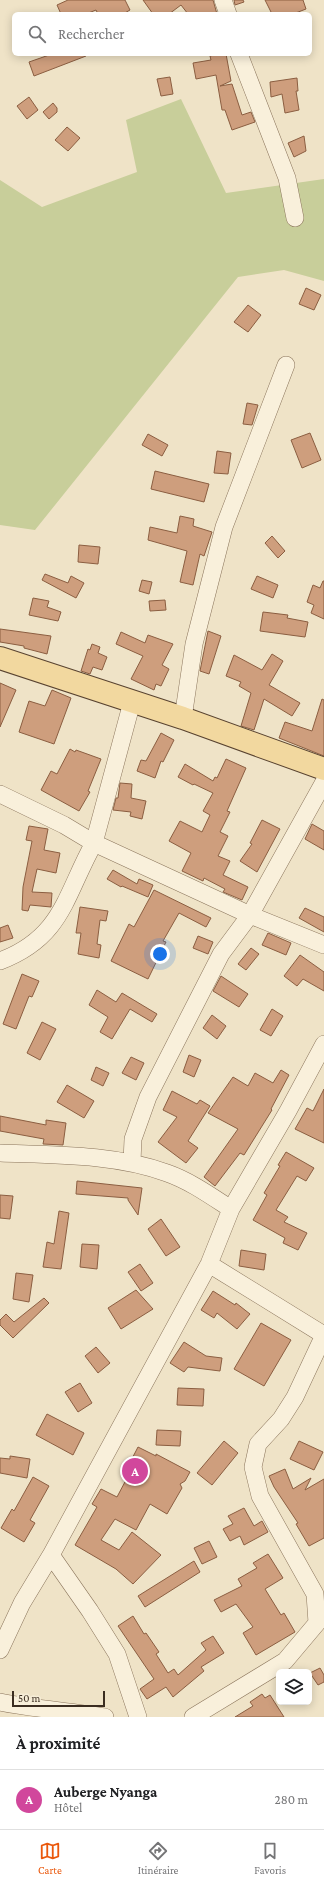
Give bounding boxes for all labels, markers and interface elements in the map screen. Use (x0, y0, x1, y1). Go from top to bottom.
search box (12, 12, 312, 56)
icon: search (26, 23, 48, 45)
text: Rechercher (58, 26, 125, 42)
your location (150, 944, 170, 964)
pin: A (122, 1456, 148, 1486)
map controls (276, 1669, 312, 1705)
button: layers (276, 1669, 312, 1705)
scale bar (12, 1689, 105, 1708)
text: 50 m (18, 1692, 40, 1704)
text: À proximité (16, 1734, 100, 1753)
text: Auberge Nyanga (54, 1784, 157, 1800)
text: A (25, 1792, 33, 1807)
text: 280 m (275, 1792, 308, 1807)
text: Hôtel (54, 1800, 82, 1815)
tab: Carte (38, 1840, 62, 1876)
tab: Itinéraire (138, 1840, 178, 1876)
tab: Favoris (254, 1840, 286, 1876)

